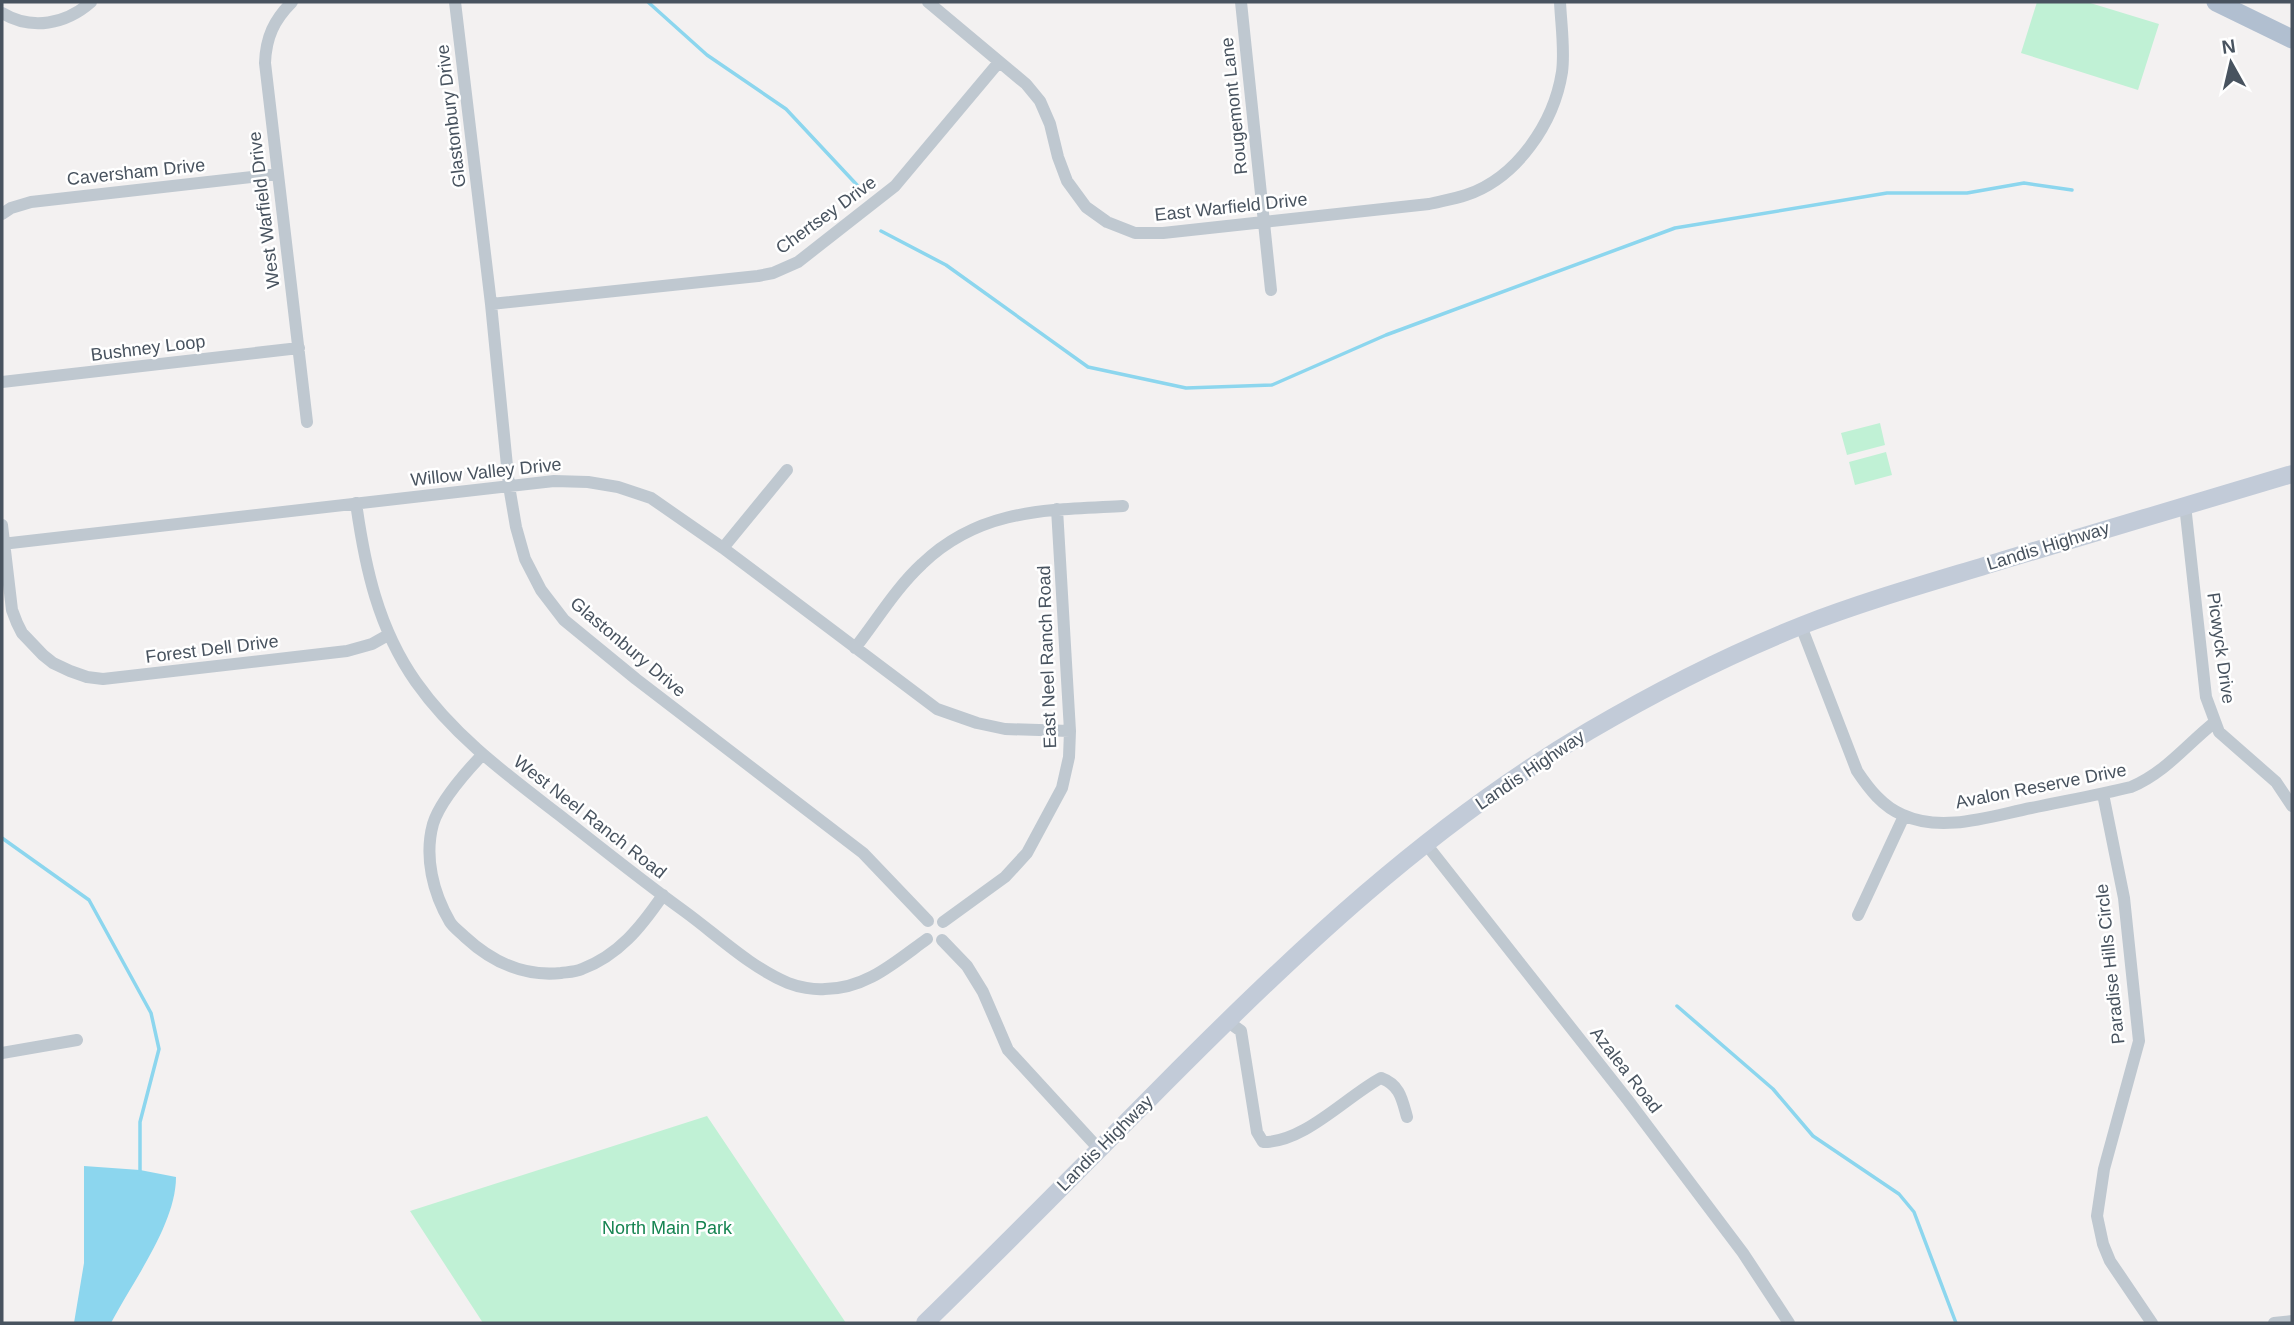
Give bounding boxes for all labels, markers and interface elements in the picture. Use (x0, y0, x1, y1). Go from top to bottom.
north arrow (2196, 28, 2266, 98)
text: N (2220, 35, 2237, 58)
street label: Rougemont Lane (1217, 36, 1251, 176)
street label: Glastonbury Drive (432, 43, 470, 189)
street label: West Warfield Drive (244, 130, 284, 290)
street label: Caversham Drive (66, 155, 206, 189)
street label: Chertsey Drive (772, 172, 880, 258)
street label: East Warfield Drive (1154, 189, 1308, 225)
street label: Bushney Loop (90, 331, 206, 365)
street label: Willow Valley Drive (410, 454, 562, 490)
street label: Landis Highway (1984, 518, 2112, 574)
street label: East Neel Ranch Road (1034, 565, 1060, 749)
street label: Picwyck Drive (2203, 591, 2239, 705)
street label: Glastonbury Drive (566, 593, 690, 701)
street label: Forest Dell Drive (144, 631, 280, 667)
street label: Landis Highway (1472, 726, 1588, 814)
street label: West Neel Ranch Road (510, 751, 670, 883)
street label: Avalon Reserve Drive (1954, 760, 2128, 812)
street label: Paradise Hills Circle (2092, 883, 2128, 1045)
street label: Azalea Road (1586, 1023, 1666, 1117)
street label: Landis Highway (1053, 1091, 1157, 1195)
park label: North Main Park (602, 1218, 733, 1238)

